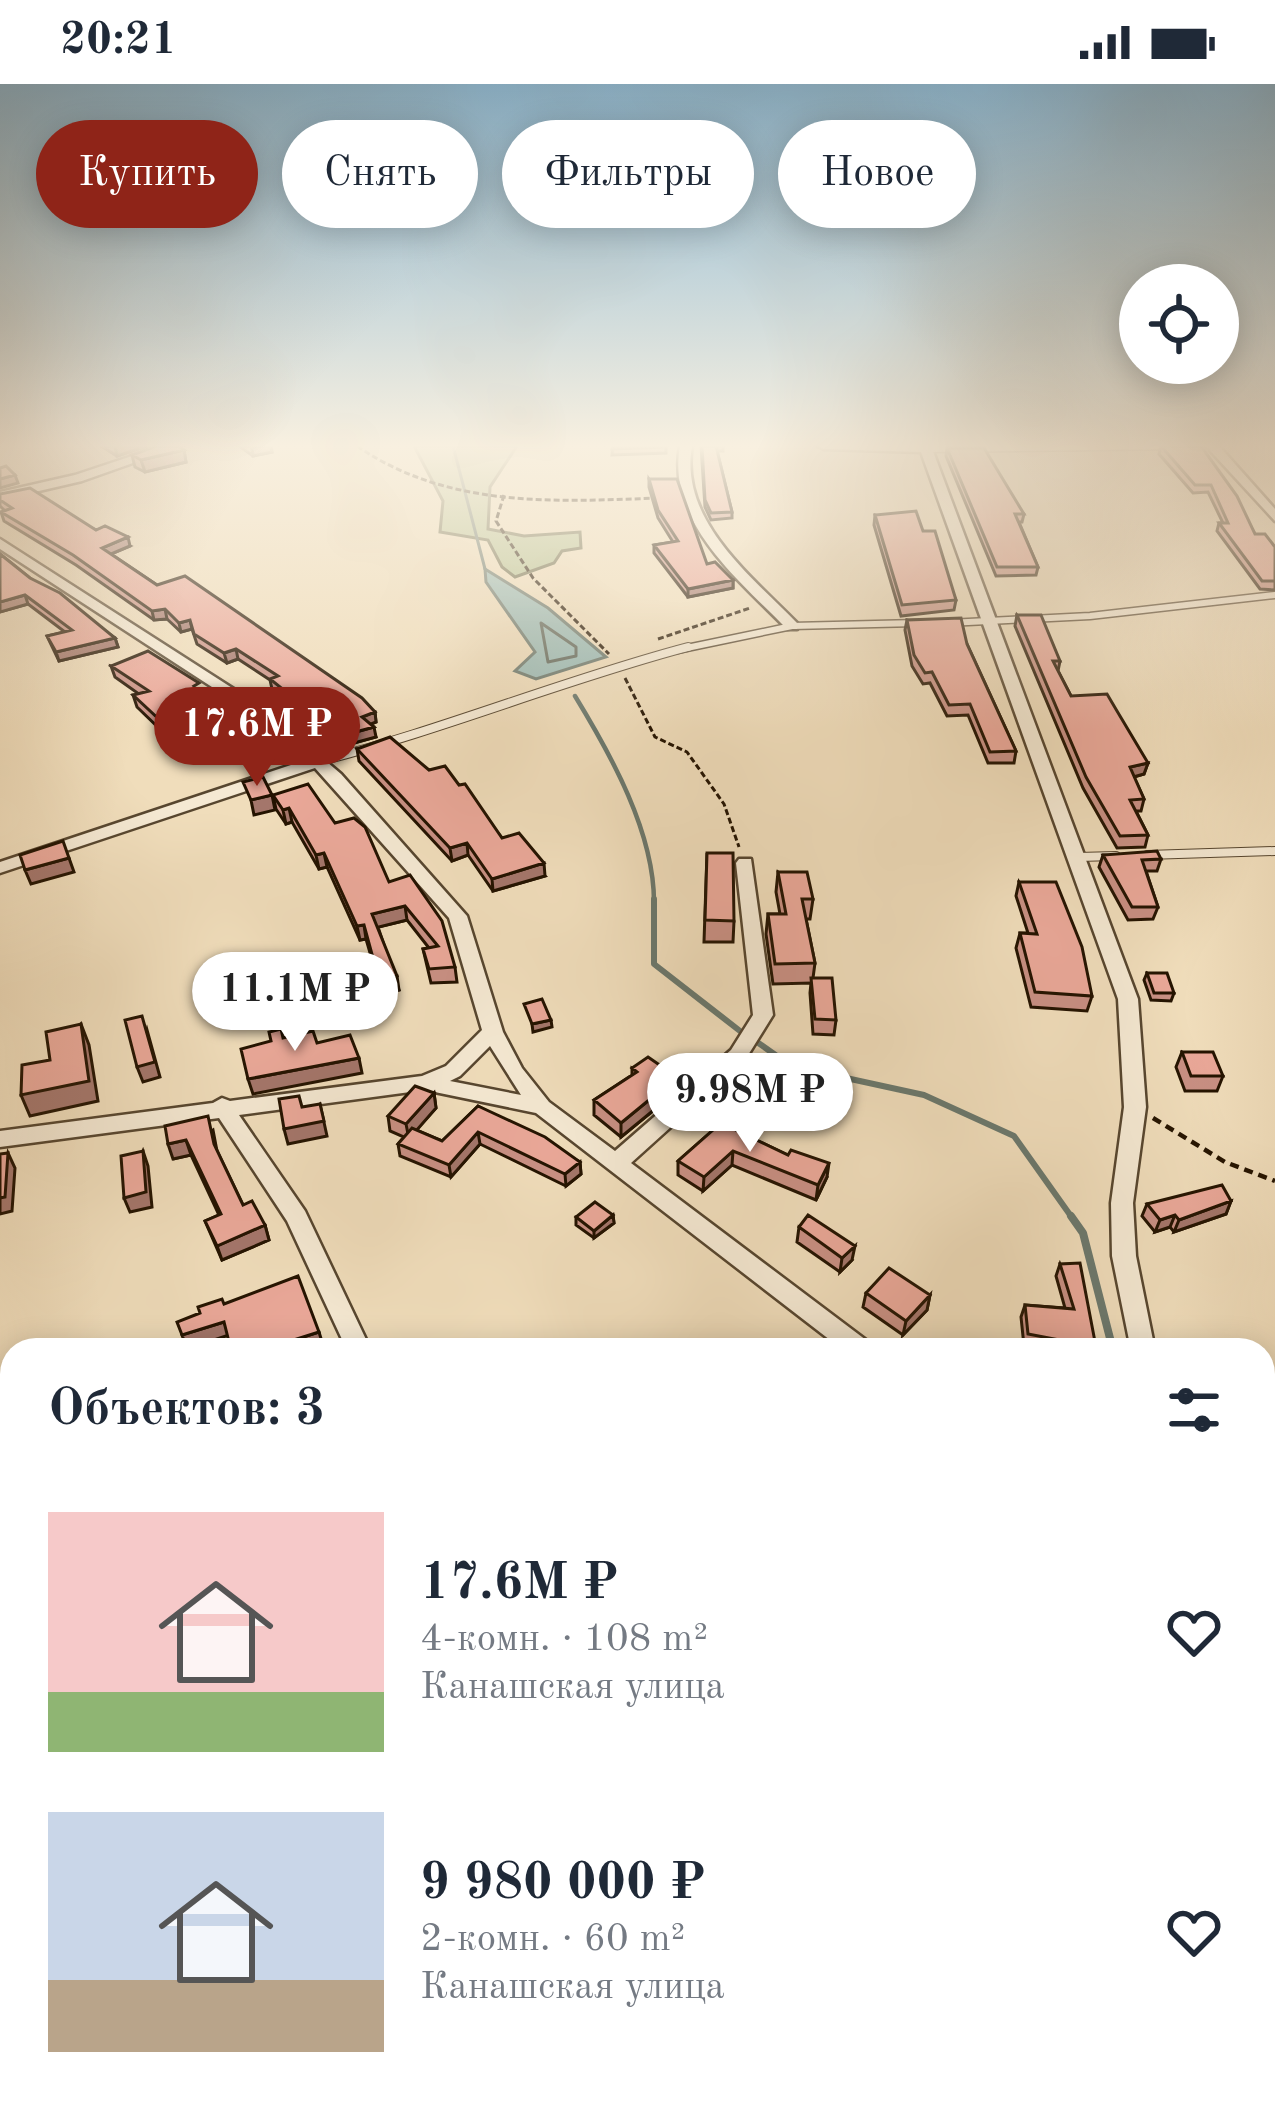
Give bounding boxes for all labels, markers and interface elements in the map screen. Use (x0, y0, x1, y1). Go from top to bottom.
text: 20:21 (60, 19, 177, 64)
chip: Купить (36, 120, 258, 228)
chip: Снять (282, 120, 478, 228)
chip: Фильтры (502, 120, 754, 228)
chip: Новое (778, 120, 976, 228)
map controls (1119, 264, 1239, 384)
button: locate (1119, 264, 1239, 384)
pin: 17.6M ₽ (146, 687, 368, 789)
text: 17.6M ₽ (181, 706, 333, 745)
pin: 11.1M ₽ (184, 952, 406, 1054)
text: 11.1M ₽ (219, 971, 371, 1010)
pin: 9.98M ₽ (639, 1053, 861, 1155)
text: 9.98M ₽ (674, 1072, 826, 1111)
icon: filters (1161, 1377, 1227, 1443)
text: Объектов: 3 (48, 1385, 325, 1436)
text: 17.6M ₽ (420, 1559, 619, 1610)
icon: home (144, 1560, 288, 1704)
icon: heart (1161, 1599, 1227, 1665)
text: 4-комн. · 108 m² (420, 1620, 708, 1659)
text: Канашская улица (420, 1668, 725, 1707)
text: 9 980 000 ₽ (420, 1859, 706, 1910)
icon: home (144, 1860, 288, 2004)
icon: heart (1161, 1899, 1227, 1965)
text: 2-комн. · 60 m² (420, 1920, 685, 1959)
text: Канашская улица (420, 1968, 725, 2007)

